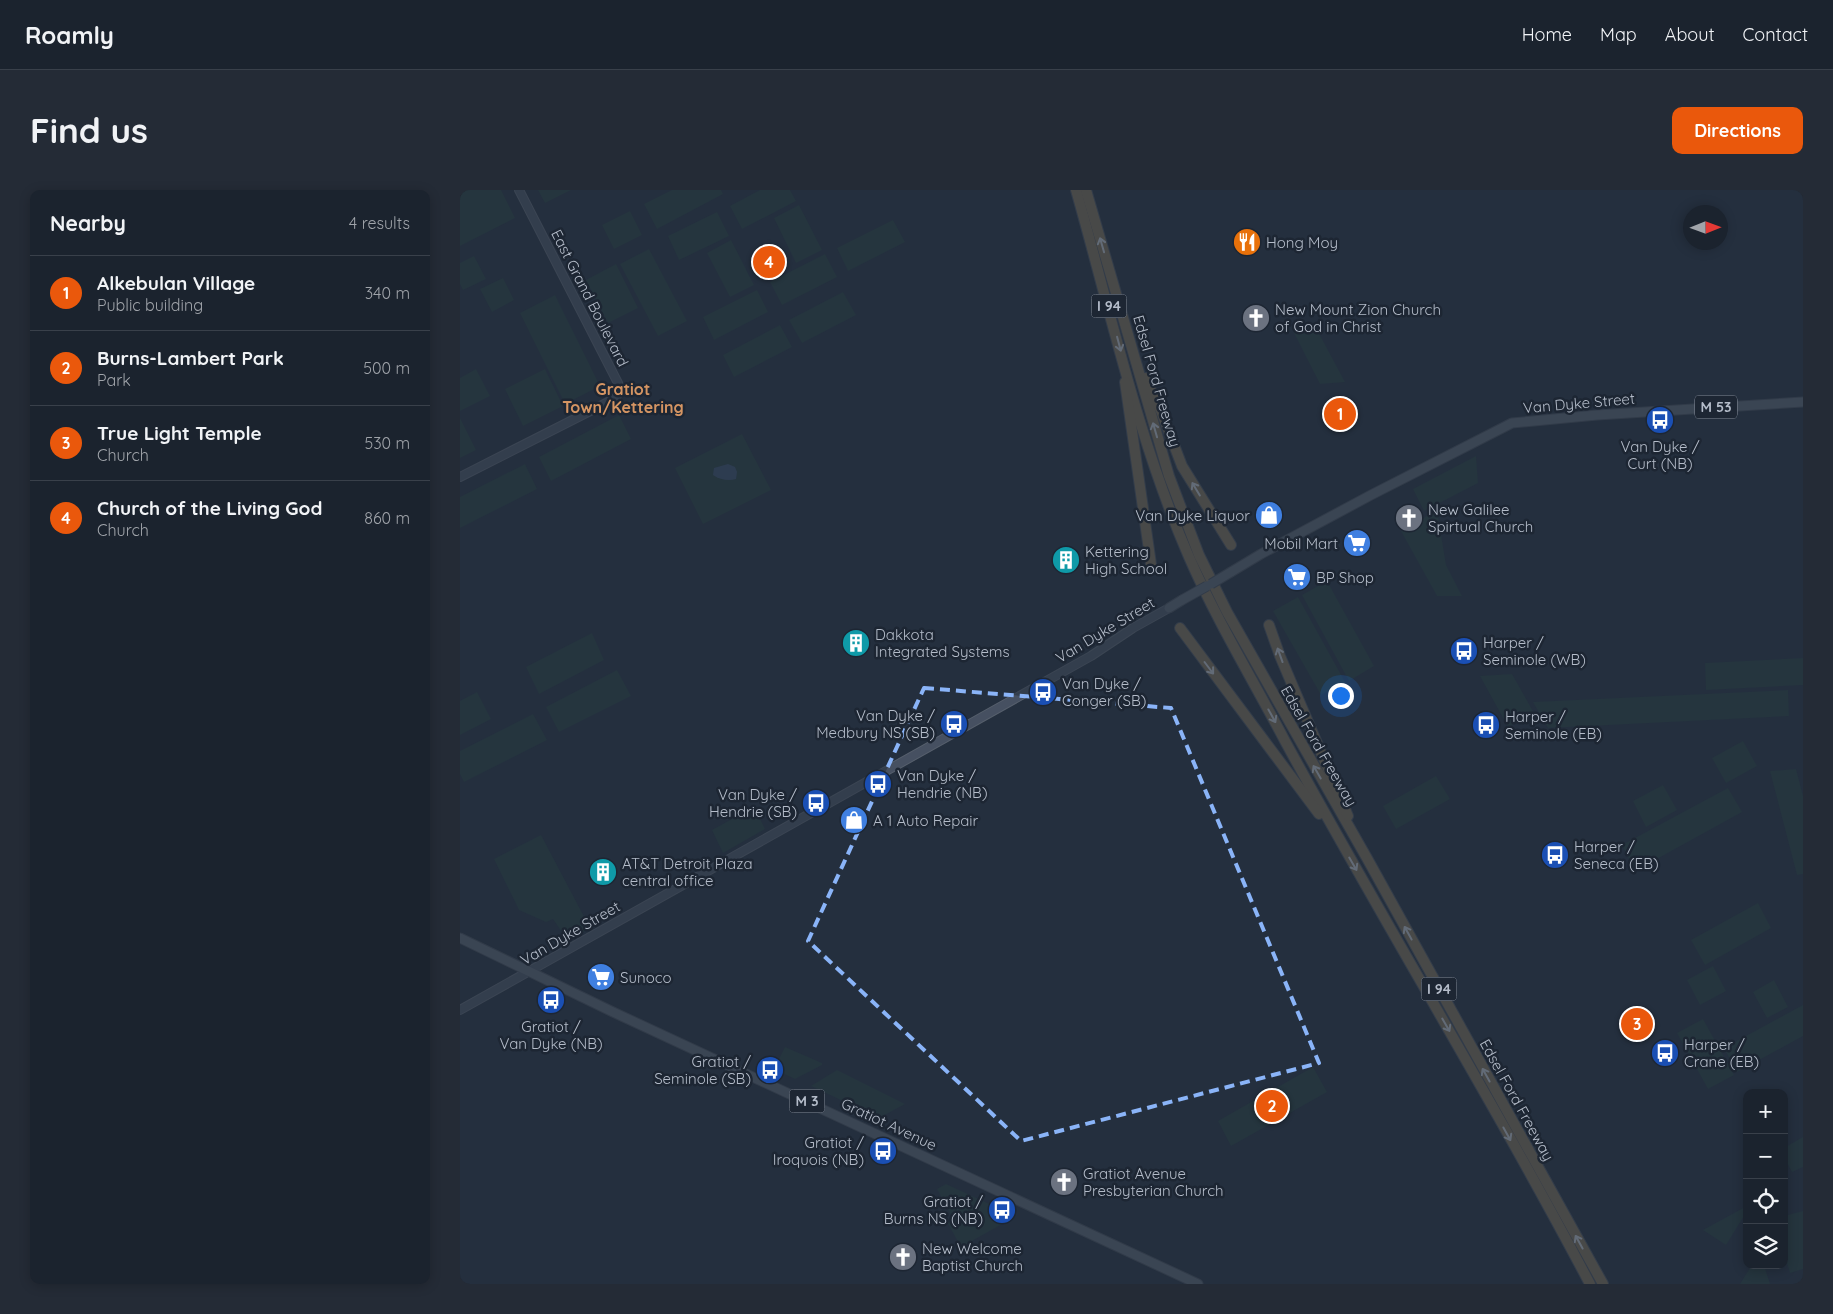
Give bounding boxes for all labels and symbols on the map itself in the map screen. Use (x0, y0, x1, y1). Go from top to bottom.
north arrow (1683, 205, 1728, 250)
street label: East Grand Boulevard (547, 226, 633, 370)
restaurant icon: Hong Moy (1232, 227, 1262, 257)
place label: Hong Moy (1266, 233, 1338, 252)
one-way arrow (1097, 237, 1107, 253)
pin: 4 (753, 243, 785, 281)
road number: I 94 (1092, 294, 1126, 318)
place label: New Mount Zion Church of God in Christ (1275, 300, 1441, 336)
church icon: New Mount Zion Church of God in Christ (1241, 303, 1271, 333)
street label: Edsel Ford Freeway (1129, 313, 1185, 449)
one-way arrow (1115, 336, 1124, 352)
district label: Gratiot Town/Kettering (562, 379, 684, 417)
street label: Van Dyke Street (1522, 389, 1636, 417)
pin: 1 (1324, 395, 1356, 433)
road number: M 53 (1695, 396, 1737, 418)
bus stop icon: Van Dyke / Curt (NB) (1645, 405, 1675, 435)
one-way arrow (1149, 422, 1159, 438)
place label: Van Dyke / Curt (NB) (1620, 437, 1700, 473)
one-way arrow (1190, 483, 1200, 497)
shop icon: Van Dyke Liquor (1254, 500, 1284, 530)
place label: New Galilee Spirtual Church (1428, 500, 1533, 536)
church icon: New Galilee Spirtual Church (1394, 503, 1424, 533)
place label: Van Dyke Liquor (1135, 506, 1250, 525)
supermarket icon: Mobil Mart (1342, 528, 1372, 558)
place label: Mobil Mart (1264, 534, 1338, 553)
place label: Kettering High School (1085, 542, 1167, 578)
building icon: Kettering High School (1051, 545, 1081, 575)
supermarket icon: BP Shop (1282, 562, 1312, 592)
place label: BP Shop (1316, 568, 1374, 587)
street label: Van Dyke Street (1052, 593, 1158, 667)
place label: Dakkota Integrated Systems (875, 625, 1010, 661)
building icon: Dakkota Integrated Systems (841, 628, 871, 658)
place label: Harper / Seminole (WB) (1483, 633, 1586, 669)
bus stop icon: Harper / Seminole (WB) (1449, 636, 1479, 666)
one-way arrow (1275, 647, 1284, 663)
one-way arrow (1204, 660, 1215, 674)
place label: Van Dyke / Conger (SB) (1062, 674, 1146, 710)
bus stop icon: Van Dyke / Conger (SB) (1028, 677, 1058, 707)
street label: Edsel Ford Freeway (1277, 682, 1361, 810)
your location (1328, 683, 1354, 709)
place label: Van Dyke / Medbury NS (SB) (816, 706, 935, 742)
place label: Harper / Seminole (EB) (1505, 707, 1602, 743)
one-way arrow (1267, 708, 1277, 722)
bus stop icon: Van Dyke / Medbury NS (SB) (939, 709, 969, 739)
bus stop icon: Harper / Seminole (EB) (1471, 710, 1501, 740)
place label: Van Dyke / Hendrie (NB) (897, 766, 988, 802)
one-way arrow (1312, 766, 1322, 780)
bus stop icon: Van Dyke / Hendrie (NB) (863, 769, 893, 799)
place label: Van Dyke / Hendrie (SB) (709, 785, 797, 821)
bus stop icon: Van Dyke / Hendrie (SB) (801, 788, 831, 818)
shop icon: A 1 Auto Repair (839, 805, 869, 835)
place label: A 1 Auto Repair (873, 811, 979, 830)
place label: Harper / Seneca (EB) (1574, 837, 1659, 873)
bus stop icon: Harper / Seneca (EB) (1540, 840, 1570, 870)
place label: AT&T Detroit Plaza central office (622, 854, 752, 890)
building icon: AT&T Detroit Plaza central office (588, 857, 618, 887)
one-way arrow (1348, 857, 1358, 872)
street label: Van Dyke Street (517, 897, 623, 969)
one-way arrow (1403, 926, 1412, 941)
supermarket icon: Sunoco (586, 962, 616, 992)
place label: Sunoco (620, 968, 672, 987)
road number: I 94 (1422, 978, 1456, 1001)
bus stop icon: Gratiot / Van Dyke (NB) (536, 985, 566, 1015)
pin: 3 (1621, 1005, 1653, 1043)
place label: Gratiot / Van Dyke (NB) (499, 1017, 603, 1053)
one-way arrow (1441, 1018, 1451, 1032)
place label: Harper / Crane (EB) (1684, 1035, 1759, 1071)
street label: Edsel Ford Freeway (1476, 1036, 1558, 1164)
bus stop icon: Harper / Crane (EB) (1650, 1038, 1680, 1068)
place label: Gratiot / Seminole (SB) (654, 1052, 751, 1088)
bus stop icon: Gratiot / Seminole (SB) (755, 1055, 785, 1085)
one-way arrow (1481, 1068, 1491, 1083)
pin: 2 (1256, 1087, 1288, 1125)
road number: M 3 (790, 1089, 824, 1112)
street label: Gratiot Avenue (838, 1094, 940, 1154)
one-way arrow (1503, 1126, 1512, 1141)
place label: Gratiot / Iroquois (NB) (773, 1133, 864, 1169)
bus stop icon: Gratiot / Iroquois (NB) (868, 1136, 898, 1166)
place label: Gratiot Avenue Presbyterian Church (1083, 1164, 1223, 1200)
church icon: Gratiot Avenue Presbyterian Church (1049, 1167, 1079, 1197)
place label: Gratiot / Burns NS (NB) (884, 1192, 983, 1228)
bus stop icon: Gratiot / Burns NS (NB) (987, 1195, 1017, 1225)
one-way arrow (1574, 1235, 1584, 1249)
place label: New Welcome Baptist Church (922, 1239, 1023, 1275)
church icon: New Welcome Baptist Church (888, 1242, 918, 1272)

